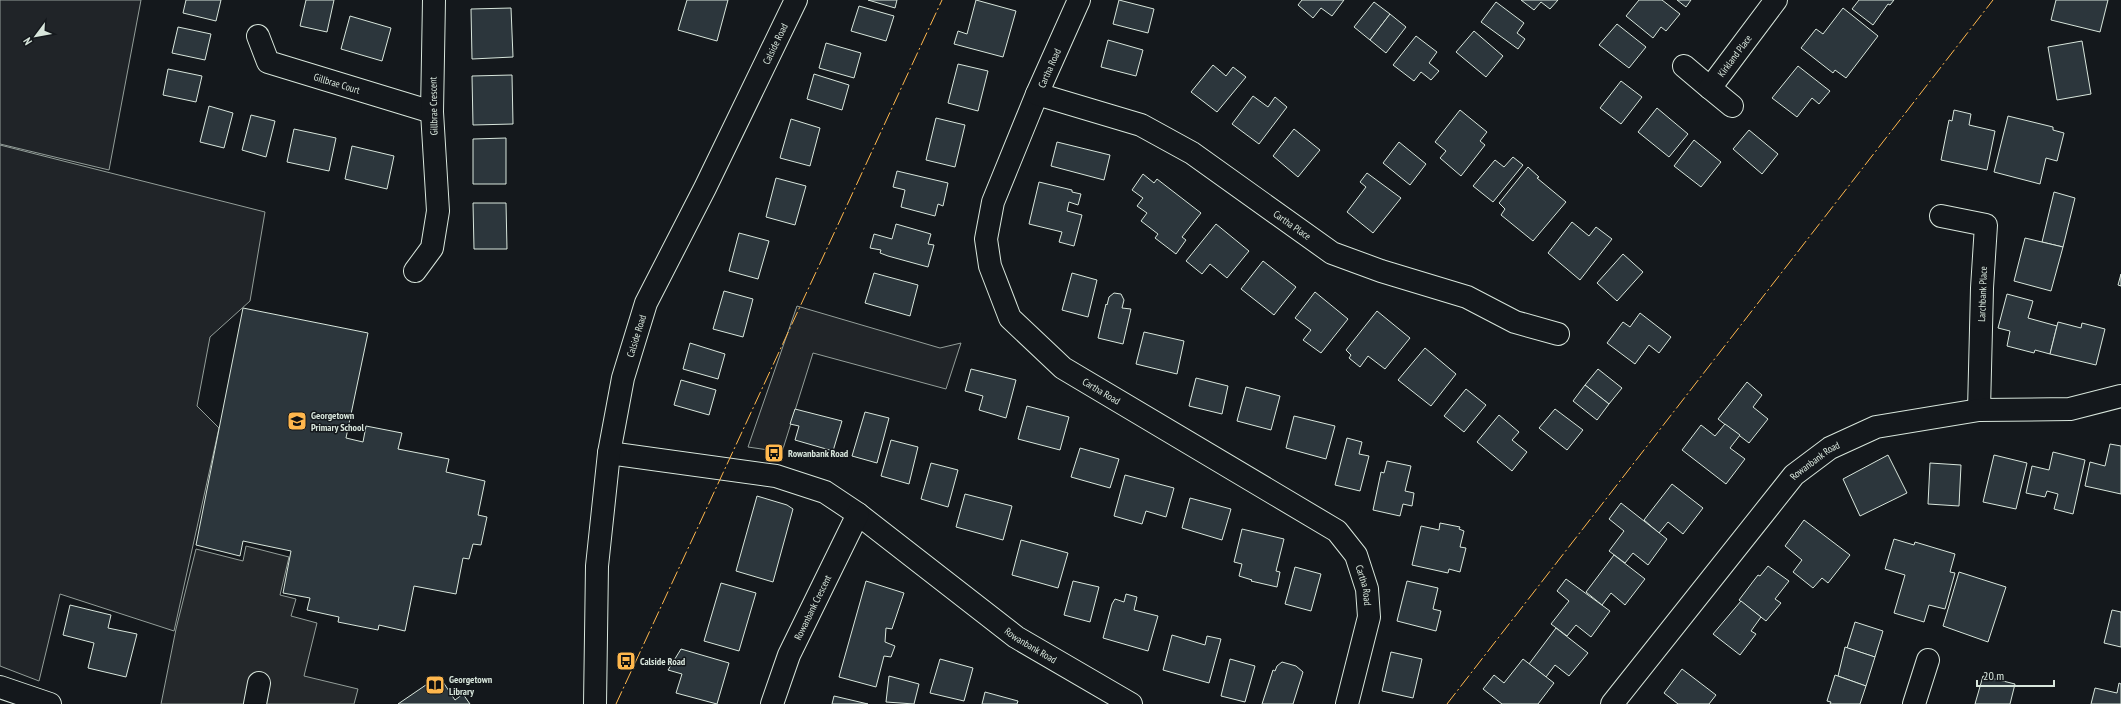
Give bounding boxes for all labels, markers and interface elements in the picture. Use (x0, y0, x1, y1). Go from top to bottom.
north arrow (16, 16, 56, 56)
street label: Calside Road (760, 21, 791, 67)
street label: Kirkland Place (1715, 32, 1755, 79)
text: N (20, 35, 35, 48)
street label: Cartha Road (1035, 46, 1064, 90)
street label: Gillbrae Court (312, 70, 362, 97)
street label: Gillbrae Crescent (426, 76, 441, 135)
street label: Cartha Place (1271, 207, 1313, 243)
street label: Larchbank Place (1975, 266, 1990, 322)
street label: Calside Road (624, 313, 649, 359)
street label: Cartha Road (1080, 375, 1123, 408)
place label: Georgetown Primary School (311, 409, 364, 434)
school or university icon: Georgetown Primary School (286, 410, 308, 432)
street label: Rowanbank Road (1787, 438, 1842, 482)
bus stop icon: Rowanbank Road (763, 442, 785, 464)
place label: Rowanbank Road (788, 447, 849, 460)
street label: Cartha Road (1353, 563, 1374, 606)
street label: Rowanbank Crescent (791, 573, 834, 642)
street label: Rowanbank Road (1002, 625, 1059, 666)
bus stop icon: Calside Road (615, 650, 637, 672)
place label: Calside Road (640, 655, 686, 668)
scale bar (1977, 662, 2054, 688)
text: 20 m (1983, 668, 2004, 683)
place label: Georgetown Library (449, 673, 493, 698)
library icon: Georgetown Library (424, 674, 446, 696)

